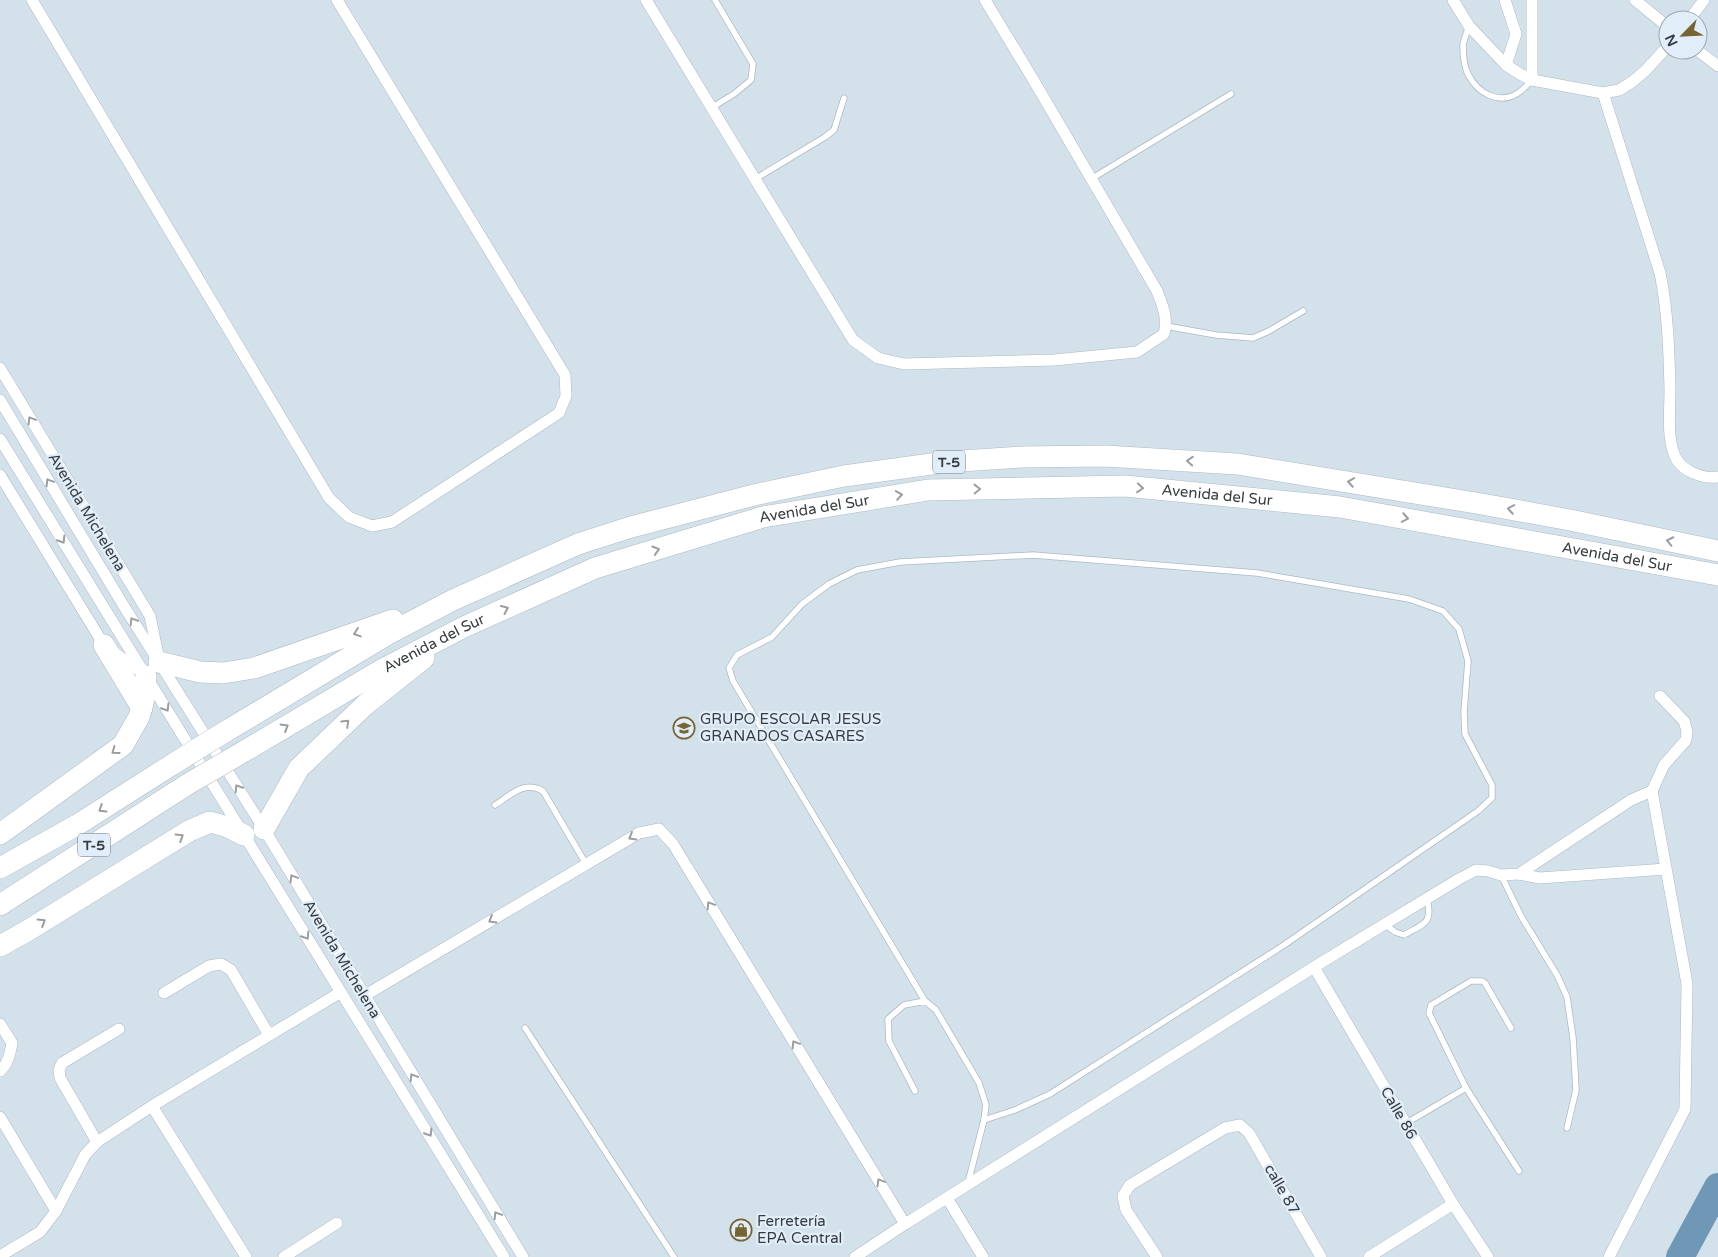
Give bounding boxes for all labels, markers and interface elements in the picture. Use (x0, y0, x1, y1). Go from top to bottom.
north arrow (1658, 10, 1708, 60)
text: N (1662, 31, 1682, 49)
one-way arrow (28, 416, 38, 425)
street label: Avenida Michelena (44, 449, 130, 575)
road number: T-5 (933, 451, 965, 474)
one-way arrow (1185, 456, 1193, 467)
one-way arrow (1346, 477, 1355, 487)
one-way arrow (46, 478, 56, 487)
street label: Avenida del Sur (1161, 481, 1274, 509)
one-way arrow (1136, 482, 1144, 493)
one-way arrow (974, 484, 981, 494)
one-way arrow (895, 490, 904, 500)
street label: Avenida del Sur (758, 491, 871, 527)
one-way arrow (1507, 505, 1515, 515)
one-way arrow (1401, 513, 1410, 523)
one-way arrow (56, 534, 66, 543)
one-way arrow (1666, 536, 1675, 547)
street label: Avenida del Sur (1561, 538, 1674, 576)
one-way arrow (651, 545, 659, 555)
one-way arrow (500, 604, 509, 615)
street label: Avenida del Sur (380, 610, 488, 676)
one-way arrow (130, 617, 140, 626)
one-way arrow (353, 627, 361, 637)
one-way arrow (159, 702, 169, 711)
place label: GRUPO ESCOLAR JESUS GRANADOS CASARES (700, 710, 881, 745)
school or university icon: GRUPO ESCOLAR JESUS GRANADOS CASARES (672, 716, 696, 740)
one-way arrow (341, 720, 350, 729)
one-way arrow (279, 723, 288, 733)
one-way arrow (111, 745, 121, 754)
one-way arrow (235, 784, 244, 794)
one-way arrow (98, 803, 107, 813)
one-way arrow (629, 831, 638, 841)
one-way arrow (175, 833, 184, 843)
road number: T-5 (78, 834, 110, 856)
one-way arrow (289, 874, 299, 883)
street label: Avenida Michelena (299, 896, 385, 1022)
one-way arrow (707, 901, 717, 910)
one-way arrow (489, 913, 498, 923)
one-way arrow (37, 919, 46, 928)
one-way arrow (300, 930, 310, 939)
one-way arrow (792, 1040, 801, 1049)
one-way arrow (409, 1073, 419, 1082)
street label: Calle 86 (1377, 1084, 1421, 1142)
one-way arrow (422, 1128, 432, 1137)
street label: calle 87 (1260, 1161, 1304, 1217)
one-way arrow (876, 1179, 886, 1188)
one-way arrow (494, 1212, 504, 1221)
place label: Ferretería EPA Central (757, 1212, 842, 1247)
shop icon: Ferretería EPA Central (729, 1218, 753, 1242)

